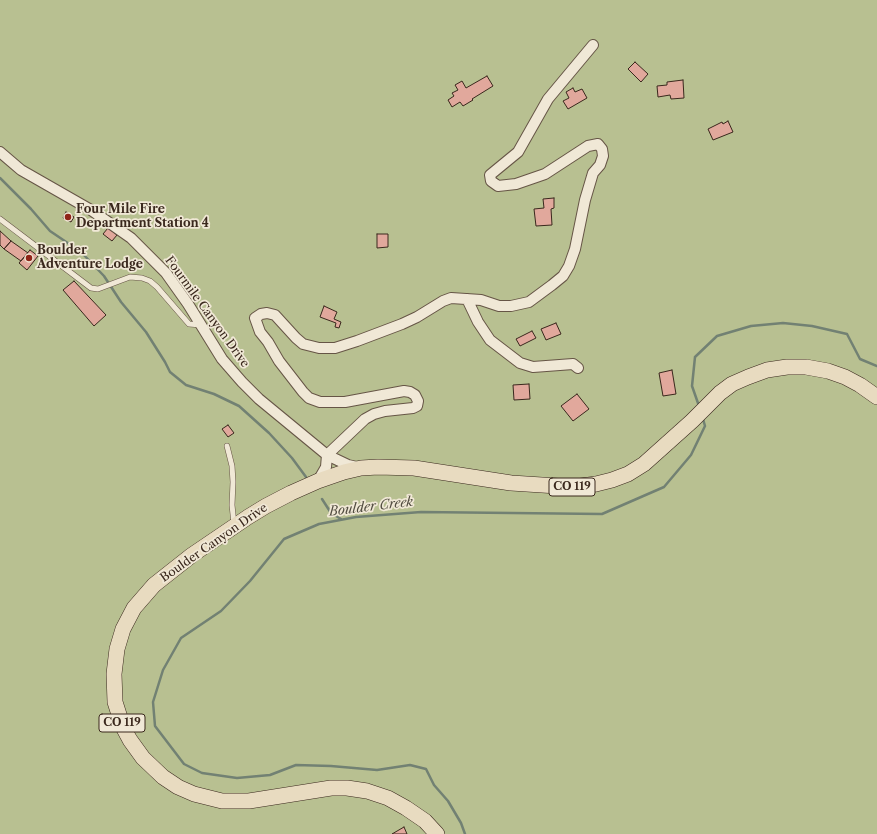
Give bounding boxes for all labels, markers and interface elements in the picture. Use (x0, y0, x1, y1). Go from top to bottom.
place label: Four Mile Fire Department Station 4 (76, 203, 209, 231)
marker: Four Mile Fire Department Station 4 (63, 212, 73, 222)
place label: Boulder Adventure Lodge (37, 244, 143, 272)
marker: Boulder Adventure Lodge (24, 253, 34, 263)
street label: Fourmile Canyon Drive (162, 254, 252, 370)
road number: CO 119 (549, 478, 595, 496)
water label: Boulder Creek (328, 494, 414, 520)
street label: Boulder Canyon Drive (158, 501, 270, 585)
road number: CO 119 (99, 714, 145, 732)

